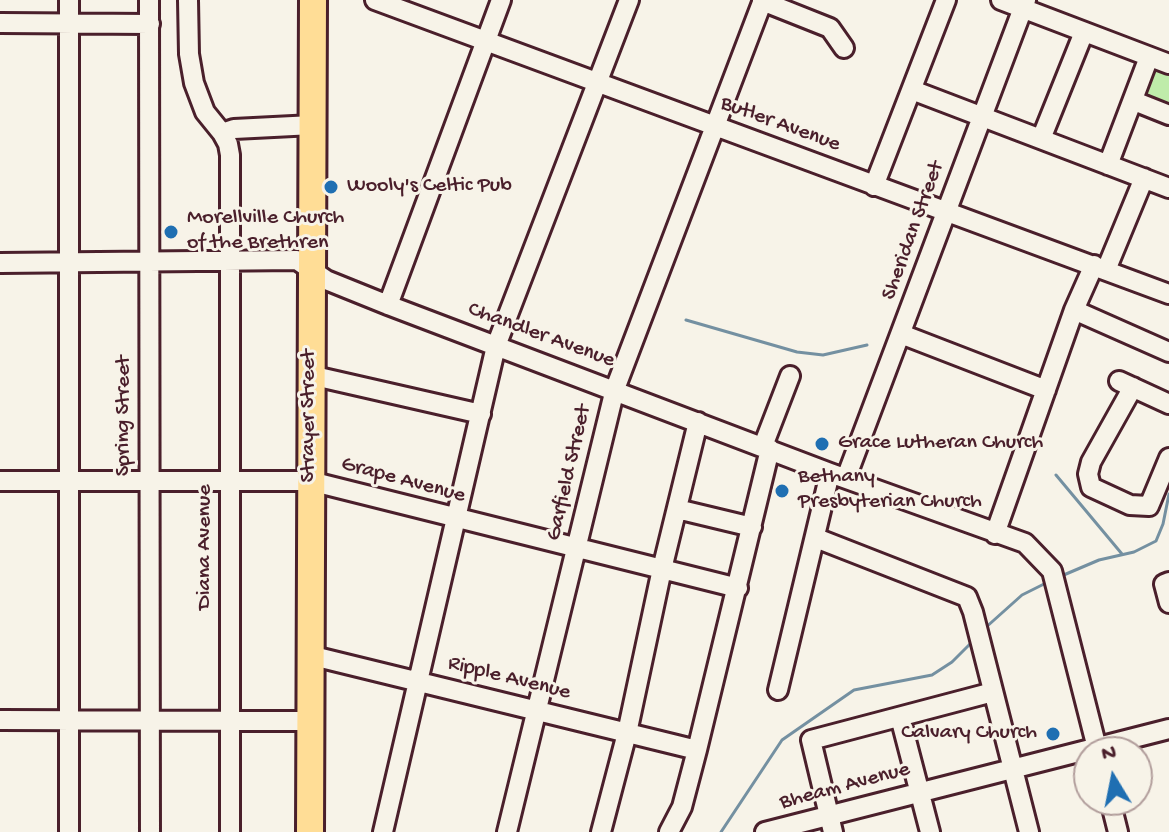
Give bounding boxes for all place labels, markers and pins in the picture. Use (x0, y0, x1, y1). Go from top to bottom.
place label: Wooly's Celtic Pub (347, 174, 512, 200)
marker: Wooly's Celtic Pub (322, 178, 340, 196)
place label: Morellville Church of the Brethren (187, 206, 344, 258)
marker: Morellville Church of the Brethren (162, 223, 180, 241)
place label: Grace Lutheran Church (838, 431, 1043, 457)
marker: Grace Lutheran Church (813, 435, 831, 453)
place label: Bethany Presbyterian Church (798, 465, 982, 516)
marker: Bethany Presbyterian Church (773, 482, 791, 500)
place label: Calvary Church (901, 721, 1037, 747)
marker: Calvary Church (1044, 725, 1062, 743)

